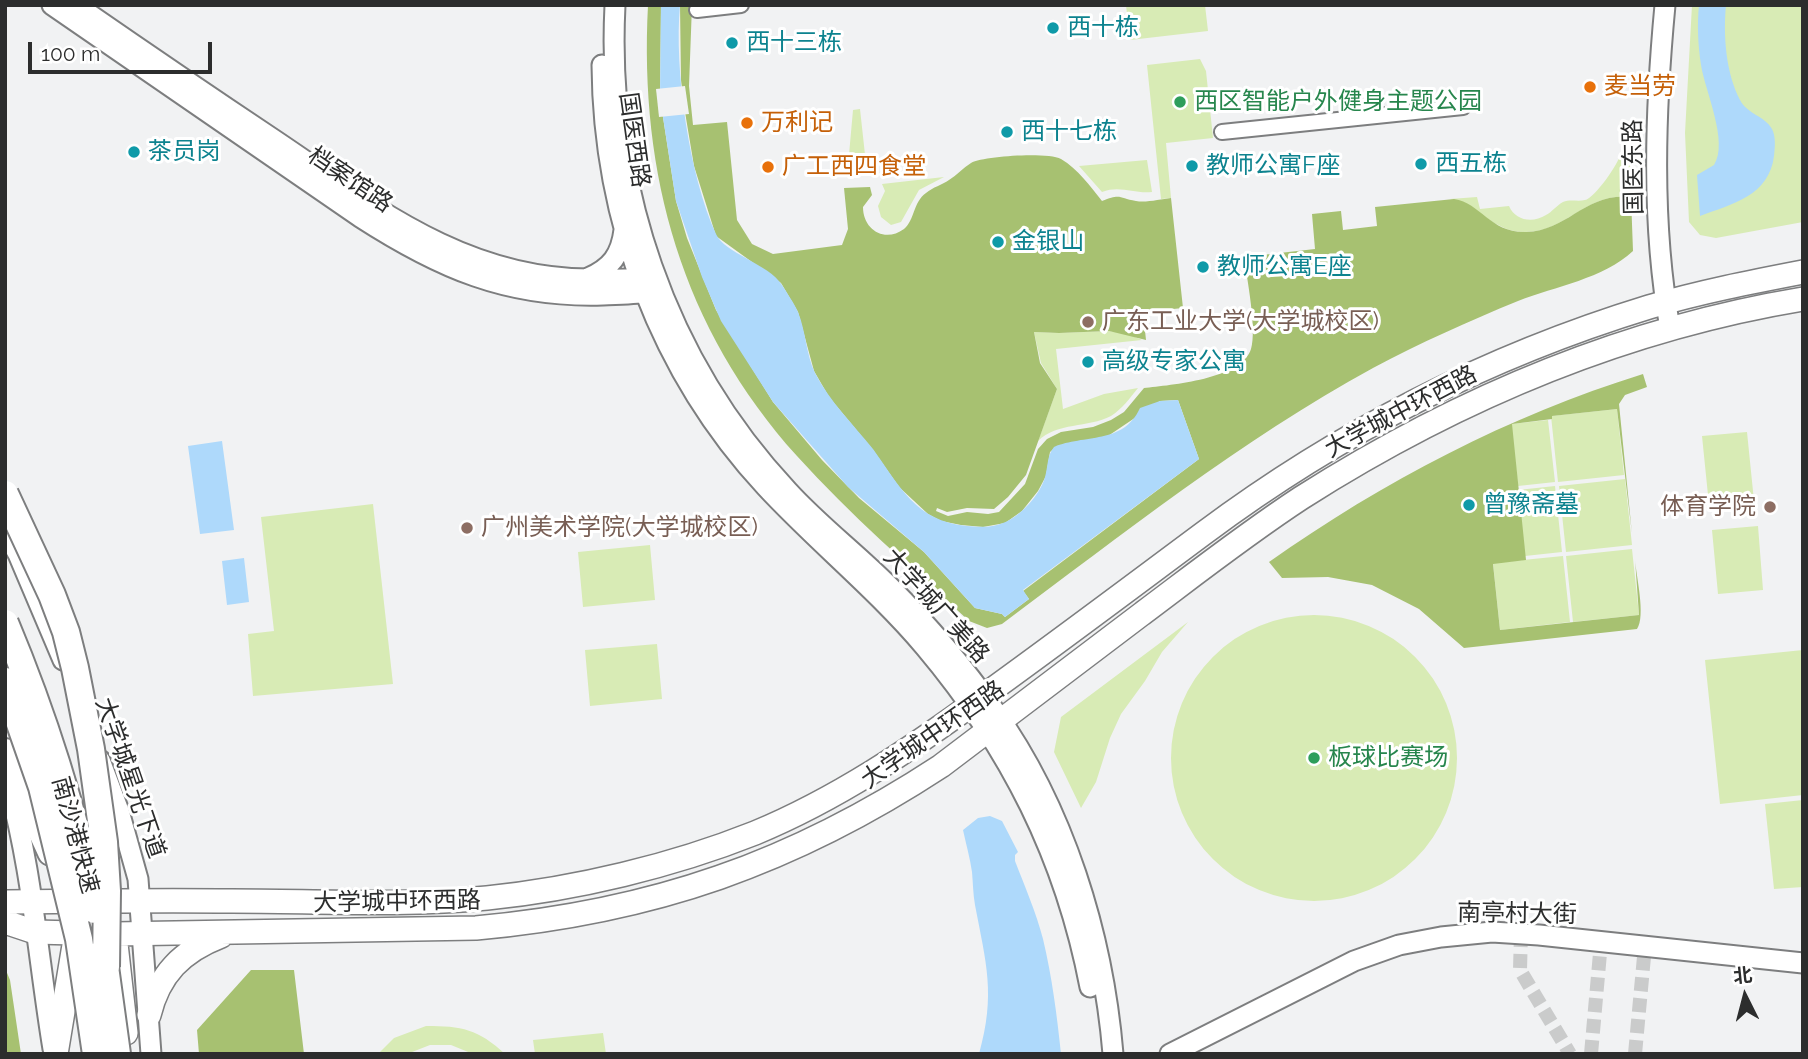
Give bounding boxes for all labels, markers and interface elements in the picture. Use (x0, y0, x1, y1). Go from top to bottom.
place label: 西十栋 (1067, 14, 1139, 42)
marker: 西十栋 (1045, 20, 1061, 36)
scale bar (32, 28, 215, 72)
place label: 西十三栋 (746, 29, 842, 57)
marker: 西十三栋 (724, 35, 740, 51)
text: 100 m (41, 41, 100, 66)
place label: 麦当劳 (1604, 73, 1676, 101)
marker: 麦当劳 (1582, 79, 1598, 95)
place label: 西区智能户外健身主题公园 (1194, 88, 1482, 116)
street label: 国医西路 (613, 90, 655, 190)
marker: 西区智能户外健身主题公园 (1172, 94, 1188, 110)
place label: 万利记 (761, 109, 833, 137)
marker: 万利记 (739, 115, 755, 131)
place label: 西十七栋 (1021, 118, 1117, 146)
street label: 国医东路 (1619, 119, 1649, 215)
marker: 西十七栋 (999, 124, 1015, 140)
place label: 茶员岗 (148, 138, 220, 166)
street label: 档案馆路 (302, 141, 398, 219)
marker: 茶员岗 (126, 144, 142, 160)
place label: 西五栋 (1435, 150, 1507, 178)
place label: 教师公寓F座 (1206, 152, 1340, 180)
place label: 广工西四食堂 (782, 153, 926, 181)
marker: 西五栋 (1413, 156, 1429, 172)
marker: 教师公寓F座 (1184, 158, 1200, 174)
marker: 广工西四食堂 (760, 159, 776, 175)
place label: 金银山 (1012, 228, 1084, 256)
marker: 金银山 (990, 234, 1006, 250)
place label: 教师公寓E座 (1217, 253, 1352, 281)
marker: 教师公寓E座 (1195, 259, 1211, 275)
place label: 广东工业大学(大学城校区) (1102, 308, 1379, 336)
marker: 广东工业大学(大学城校区) (1080, 314, 1096, 330)
place label: 高级专家公寓 (1102, 348, 1246, 376)
marker: 高级专家公寓 (1080, 354, 1096, 370)
street label: 大学城中环西路 (1320, 360, 1482, 464)
place label: 曾豫斋墓 (1483, 491, 1579, 519)
place label: 体育学院 (1660, 493, 1756, 521)
marker: 曾豫斋墓 (1461, 497, 1477, 513)
marker: 体育学院 (1762, 499, 1778, 515)
place label: 广州美术学院(大学城校区) (481, 514, 758, 542)
marker: 广州美术学院(大学城校区) (459, 520, 475, 536)
street label: 大学城广美路 (877, 543, 995, 669)
street label: 大学城中环西路 (856, 675, 1010, 795)
street label: 大学城星光下道 (89, 694, 171, 862)
place label: 板球比赛场 (1328, 744, 1448, 772)
marker: 板球比赛场 (1306, 750, 1322, 766)
street label: 南沙港快速 (46, 773, 104, 897)
street label: 大学城中环西路 (313, 886, 481, 918)
street label: 南亭村大街 (1457, 899, 1577, 929)
north arrow (1710, 961, 1780, 1031)
text: 北 (1732, 963, 1753, 987)

